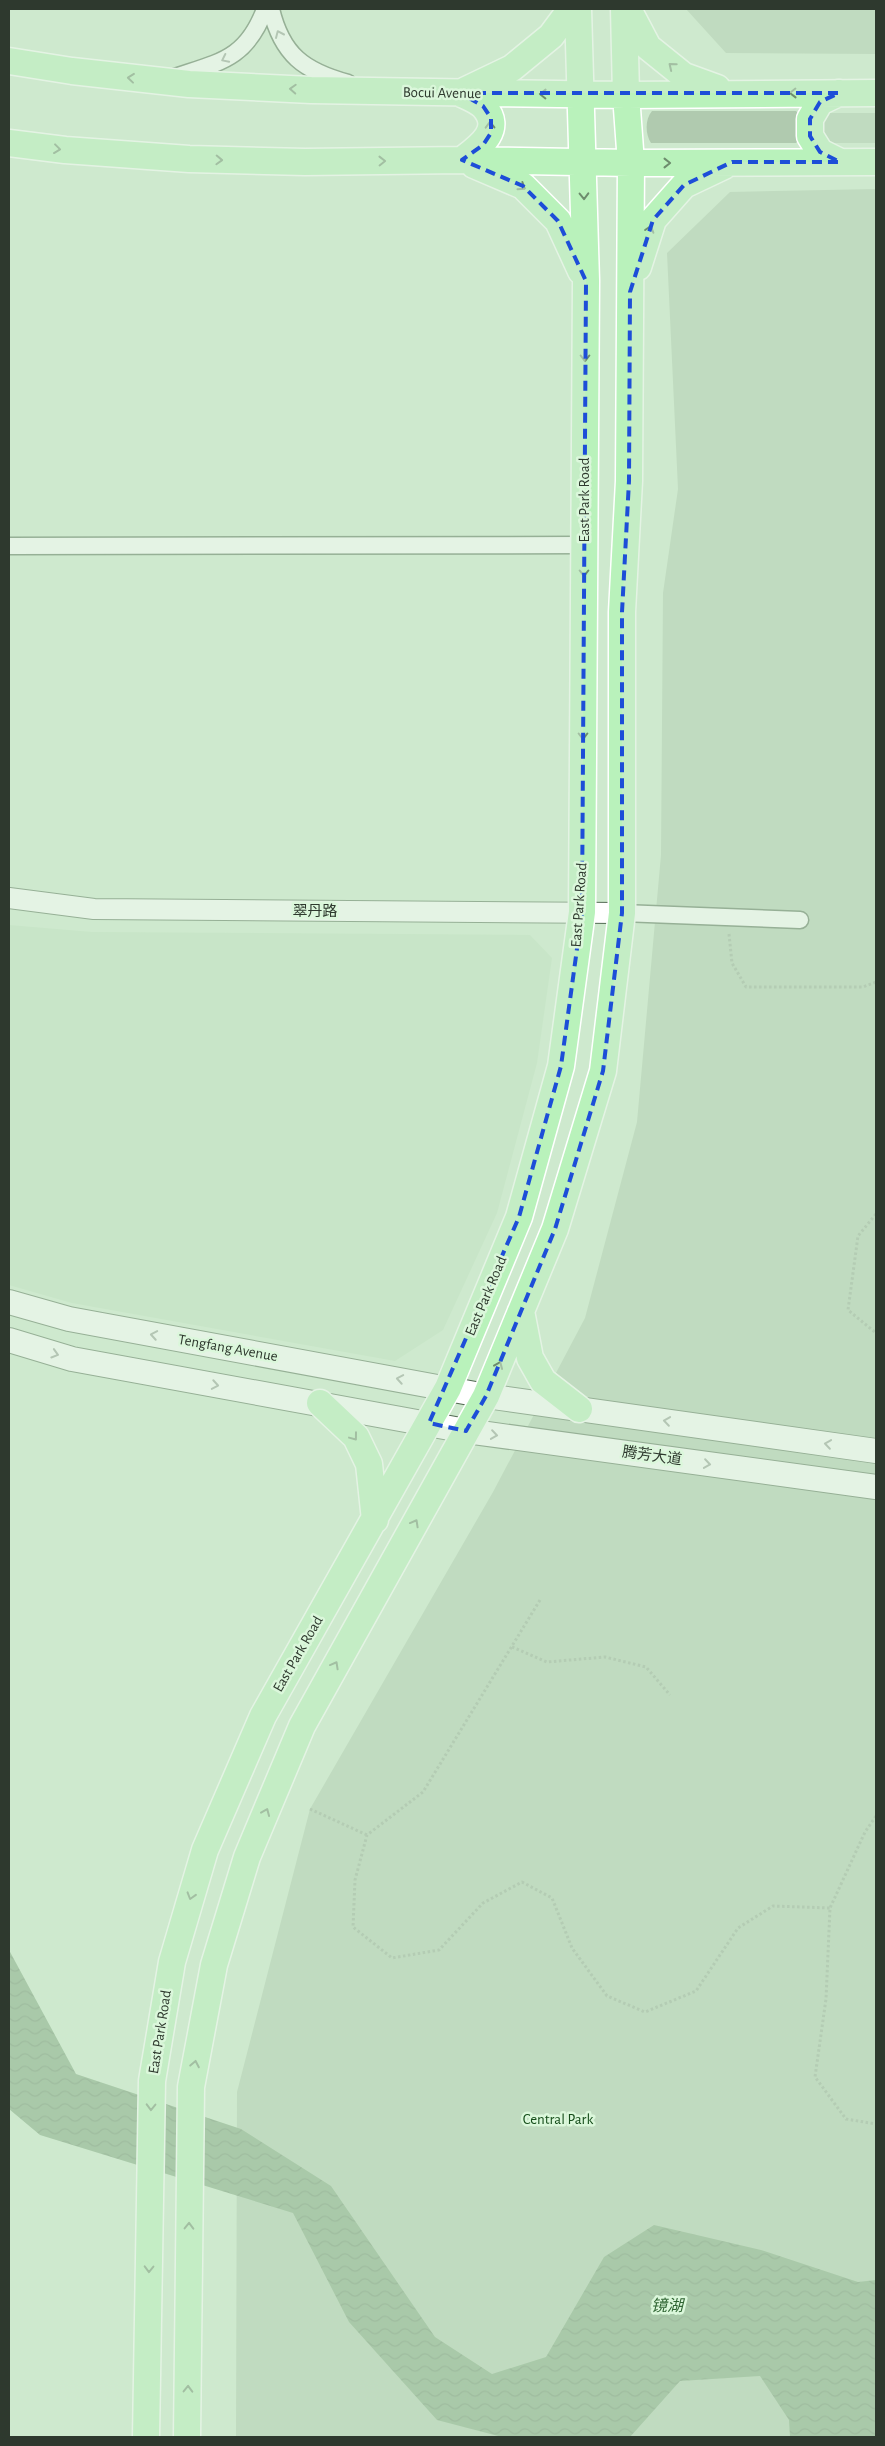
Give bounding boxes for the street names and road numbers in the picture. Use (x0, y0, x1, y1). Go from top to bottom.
street label: Bocui Avenue (403, 85, 481, 101)
street label: East Park Road (577, 457, 592, 542)
street label: East Park Road (569, 862, 589, 948)
street label: 翠丹路 (292, 903, 338, 919)
street label: East Park Road (463, 1254, 510, 1338)
street label: Tengfang Avenue (177, 1332, 279, 1364)
street label: 腾芳大道 (621, 1443, 683, 1468)
street label: East Park Road (270, 1613, 326, 1695)
street label: East Park Road (146, 1989, 174, 2075)

